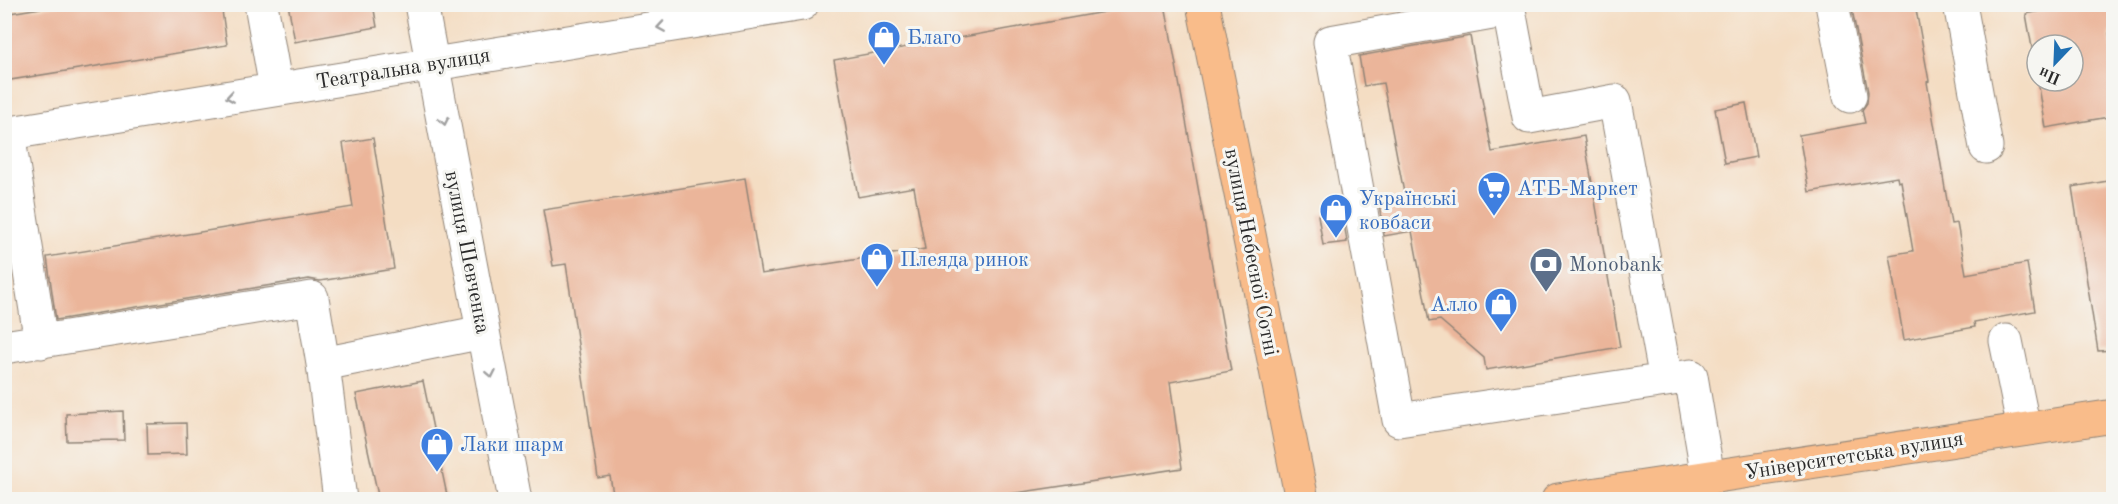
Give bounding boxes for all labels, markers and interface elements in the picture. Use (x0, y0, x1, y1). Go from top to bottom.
shop icon: Благо (866, 19, 902, 66)
one-way arrow (656, 20, 666, 33)
place label: Благо (907, 28, 961, 49)
north arrow (2025, 33, 2085, 93)
street label: Театральна вулиця (315, 45, 492, 94)
text: Пн (2037, 63, 2063, 87)
one-way arrow (226, 90, 235, 102)
one-way arrow (437, 116, 450, 126)
street label: вулиця Небесної Сотні (1220, 147, 1281, 358)
street label: вулиця Шевченка (440, 169, 493, 336)
supermarket icon: АТБ-Маркет (1476, 170, 1512, 217)
place label: АТБ-Маркет (1517, 179, 1638, 200)
place label: Українські ковбаси (1359, 189, 1457, 234)
shop icon: Українські ковбаси (1318, 192, 1354, 239)
shop icon: Плеяда ринок (859, 241, 895, 288)
bank icon: Monobank (1528, 246, 1564, 293)
place label: Плеяда ринок (900, 250, 1029, 271)
place label: Monobank (1569, 255, 1662, 276)
shop icon: Алло (1483, 286, 1519, 333)
place label: Алло (1430, 295, 1478, 316)
one-way arrow (484, 369, 497, 379)
shop icon: Лаки шарм (419, 426, 455, 473)
street label: Університетська вулиця (1743, 429, 1965, 484)
place label: Лаки шарм (460, 435, 564, 456)

